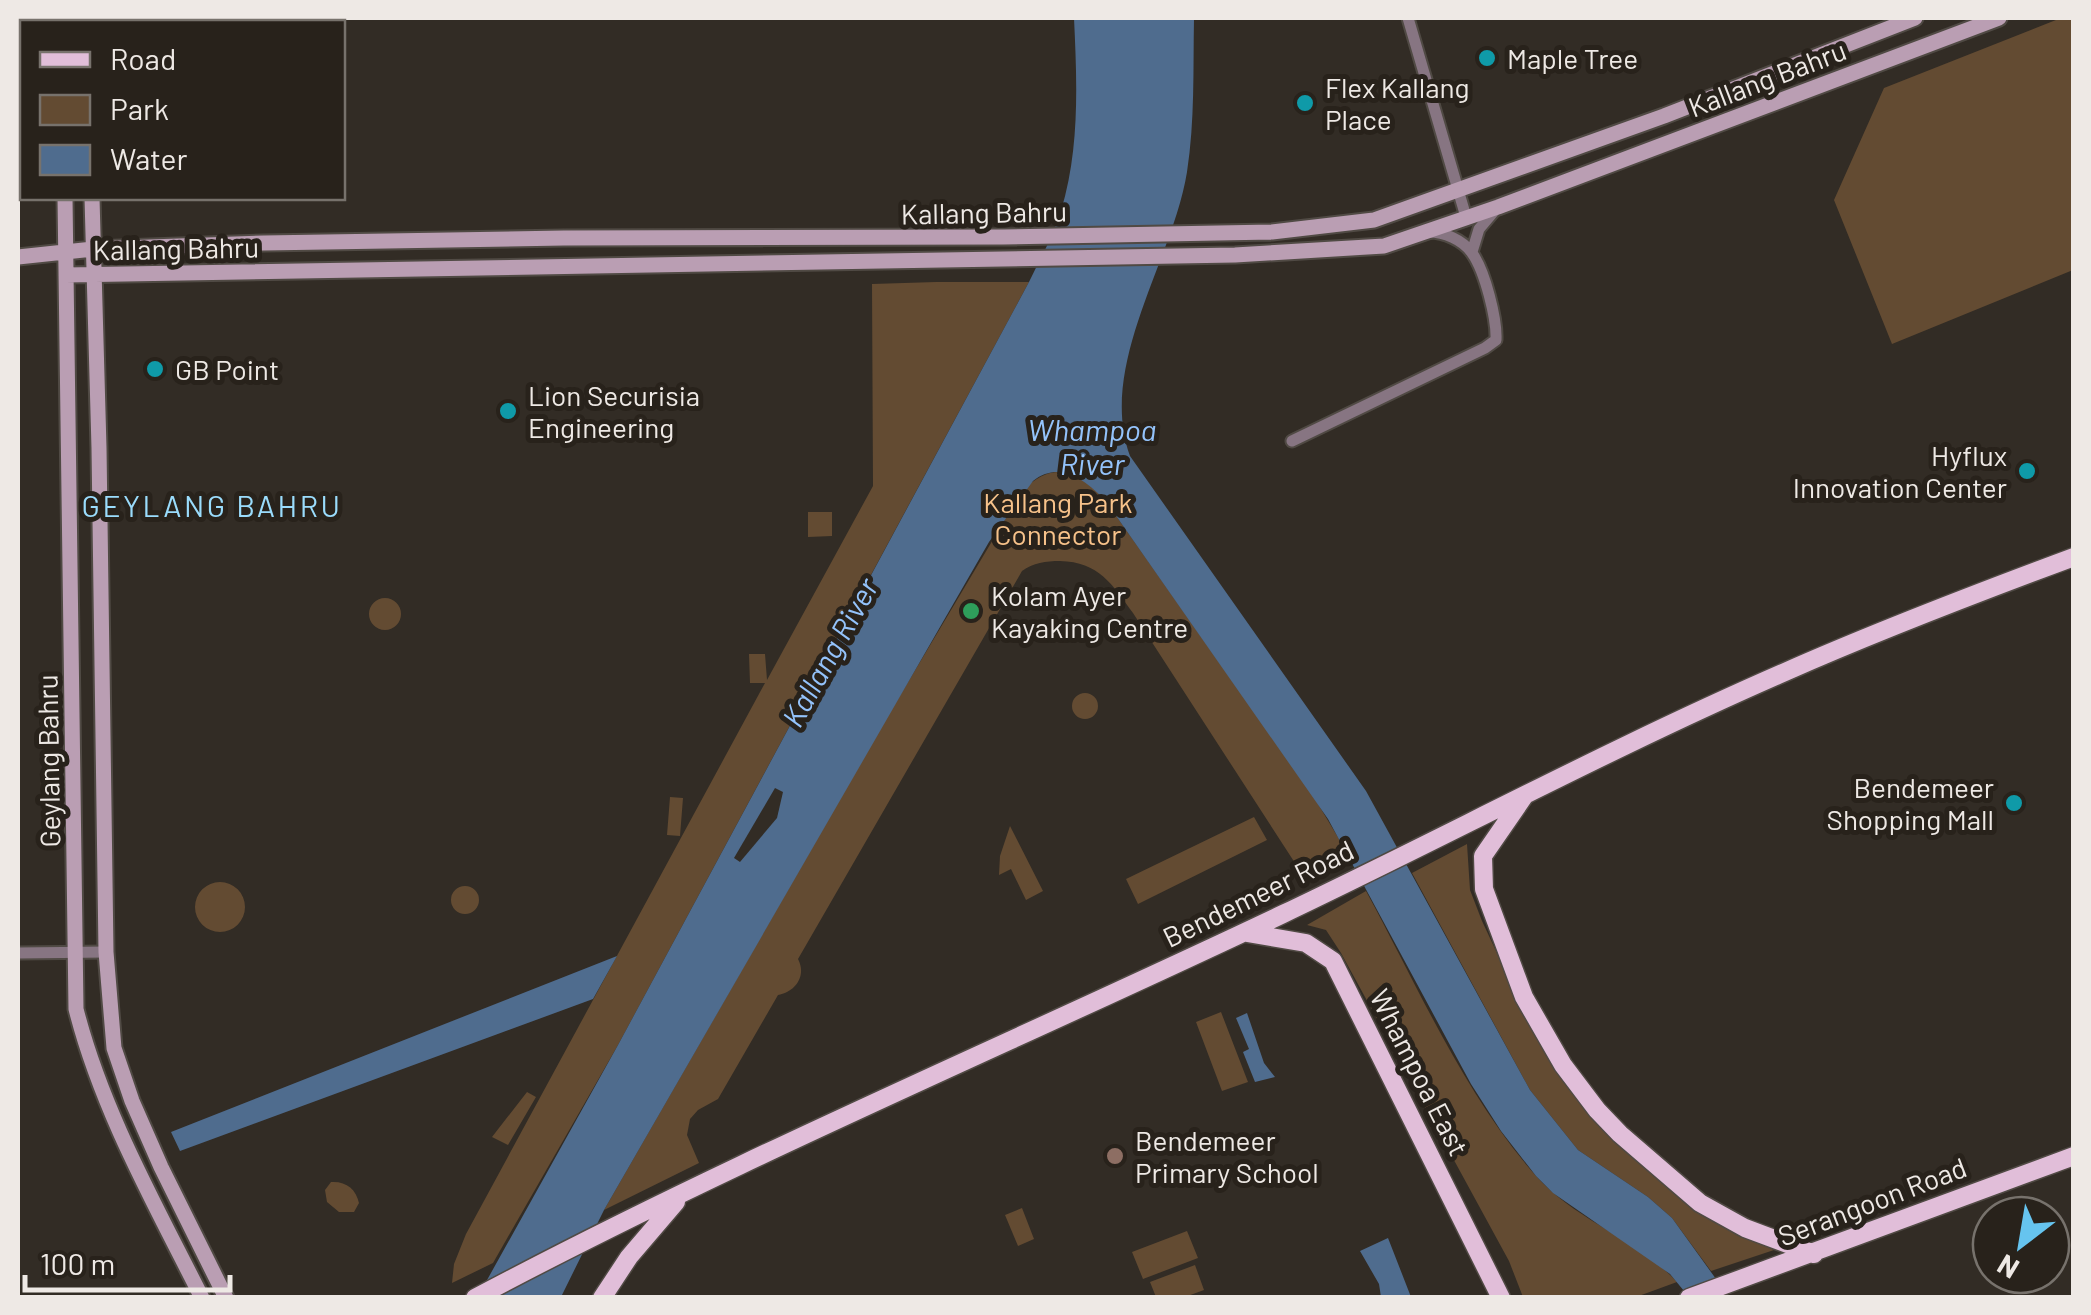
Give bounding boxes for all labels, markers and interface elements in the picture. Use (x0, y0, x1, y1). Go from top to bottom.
legend (20, 20, 345, 200)
street label: Kallang Bahru (1683, 32, 1851, 124)
text: Road (110, 40, 176, 76)
place label: Maple Tree (1507, 41, 1638, 75)
marker: Maple Tree (1476, 47, 1498, 69)
place label: Flex Kallang Place (1325, 70, 1470, 136)
text: Park (110, 90, 169, 126)
marker: Flex Kallang Place (1294, 92, 1316, 114)
text: Water (110, 140, 188, 176)
street label: Kallang Bahru (901, 194, 1067, 230)
street label: Kallang Bahru (93, 230, 259, 266)
place label: GB Point (175, 352, 279, 386)
marker: GB Point (144, 358, 166, 380)
place label: Lion Securisia Engineering (528, 378, 700, 444)
marker: Lion Securisia Engineering (497, 400, 519, 422)
water label: Whampoa River (1028, 411, 1156, 481)
place label: Hyflux Innovation Center (1793, 438, 2007, 504)
marker: Hyflux Innovation Center (2016, 460, 2038, 482)
park label: Kallang Park Connector (983, 485, 1133, 551)
district label: GEYLANG BAHRU (82, 487, 342, 523)
water label: Kallang River (773, 570, 885, 733)
place label: Kolam Ayer Kayaking Centre (991, 578, 1188, 644)
marker: Kolam Ayer Kayaking Centre (960, 600, 982, 622)
street label: Geylang Bahru (29, 674, 67, 848)
place label: Bendemeer Shopping Mall (1827, 770, 1994, 836)
marker: Bendemeer Shopping Mall (2003, 792, 2025, 814)
street label: Bendemeer Road (1157, 832, 1359, 954)
street label: Whampoa East (1363, 983, 1477, 1161)
place label: Bendemeer Primary School (1135, 1123, 1319, 1189)
marker: Bendemeer Primary School (1104, 1145, 1126, 1167)
street label: Serangoon Road (1773, 1149, 1971, 1253)
north arrow (1971, 1195, 2071, 1295)
scale bar (25, 1230, 230, 1292)
text: 100 m (40, 1245, 115, 1281)
text: N (1991, 1248, 2024, 1287)

